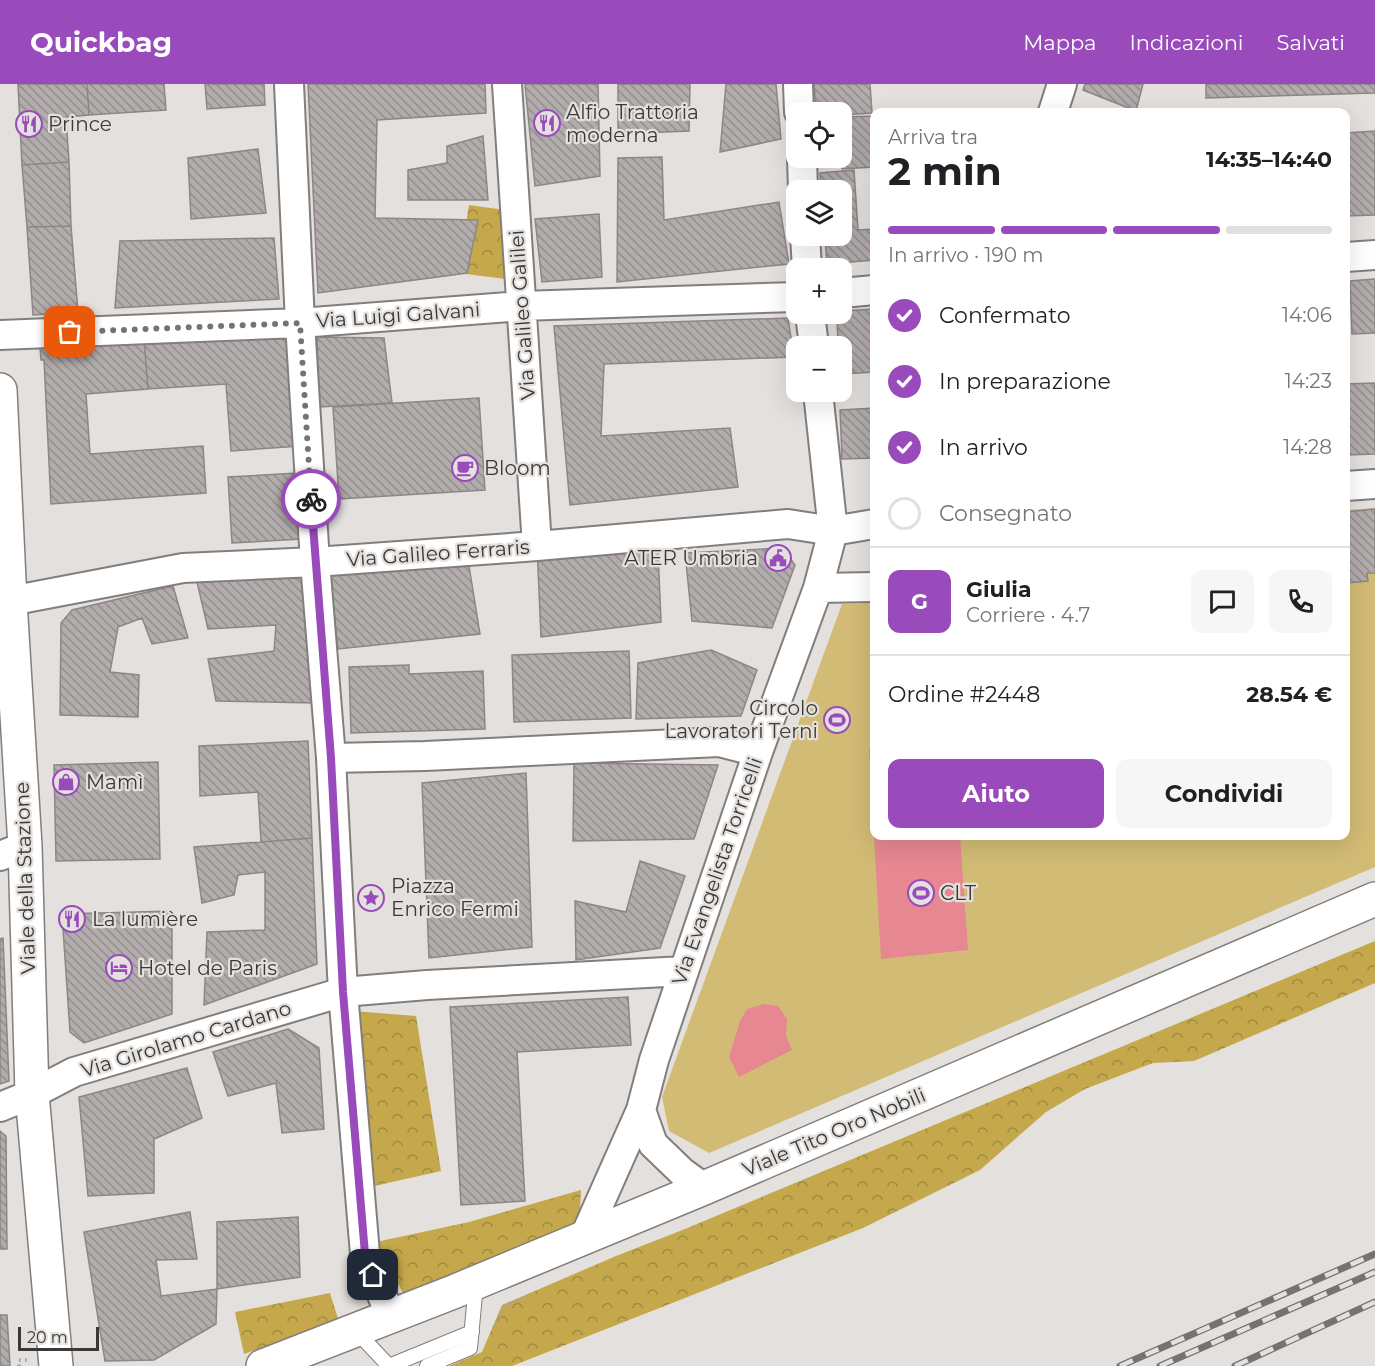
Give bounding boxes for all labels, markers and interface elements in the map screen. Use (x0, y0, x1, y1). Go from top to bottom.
text: Quickbag (30, 25, 172, 59)
text: Mappa (1023, 30, 1096, 55)
text: Indicazioni (1129, 30, 1244, 55)
text: Salvati (1277, 30, 1345, 55)
place label: Alfio Trattoria moderna (566, 100, 699, 147)
map controls (786, 102, 852, 402)
button: locate (786, 102, 852, 168)
restaurant icon: Alfio Trattoria moderna (532, 108, 562, 138)
restaurant icon: Prince (14, 109, 44, 139)
place label: Prince (48, 112, 112, 136)
text: Arriva tra (888, 125, 978, 149)
text: 14:35–14:40 (1206, 146, 1332, 173)
text: 2 min (888, 147, 1002, 195)
button: layers (786, 180, 852, 246)
street label: Via Galileo Galilei (504, 229, 540, 401)
text: In arrivo · 190 m (888, 243, 1043, 267)
button: + (786, 258, 852, 324)
street label: Via Luigi Galvani (315, 297, 481, 333)
icon: check (888, 299, 921, 332)
text: Confermato (939, 302, 1071, 329)
text: 14:06 (1282, 303, 1332, 327)
pin (44, 306, 95, 357)
icon: bag (53, 315, 86, 348)
button: − (786, 336, 852, 402)
icon: check (888, 365, 921, 398)
text: In preparazione (939, 368, 1111, 395)
text: 14:23 (1285, 369, 1332, 393)
icon: check (888, 431, 921, 464)
text: In arrivo (939, 434, 1028, 461)
text: 14:28 (1283, 435, 1332, 459)
cafe icon: Bloom (450, 453, 480, 483)
place label: Bloom (484, 456, 551, 480)
courier (281, 469, 341, 529)
icon: bike (295, 483, 328, 516)
text: Consegnato (939, 500, 1072, 527)
street label: Via Galileo Ferraris (346, 535, 531, 571)
public building icon: ATER Umbria (763, 543, 793, 573)
place label: ATER Umbria (624, 546, 758, 570)
button: chat (1191, 570, 1254, 633)
button: phone (1269, 570, 1332, 633)
text: Giulia (966, 576, 1032, 603)
text: G (911, 588, 928, 615)
text: Corriere · 4.7 (966, 603, 1090, 627)
text: Ordine #2448 (888, 681, 1040, 708)
text: 28.54 € (1246, 681, 1332, 708)
place label: Circolo Lavoratori Terni (665, 696, 818, 743)
sports icon: Circolo Lavoratori Terni (822, 705, 852, 735)
street label: Via Evangelista Torricelli (667, 754, 767, 988)
button: Aiuto (888, 759, 1104, 828)
button: Condividi (1116, 759, 1332, 828)
shop icon: Mamì (51, 767, 81, 797)
place label: Mamì (86, 770, 144, 794)
street label: Viale della Stazione (10, 781, 40, 975)
place label: Piazza Enrico Fermi (391, 874, 519, 921)
sports icon: CLT (906, 878, 936, 908)
place label: CLT (940, 881, 976, 905)
place icon: Piazza Enrico Fermi (356, 883, 386, 913)
restaurant icon: La lumière (57, 904, 87, 934)
place label: La lumière (92, 907, 198, 931)
hotel icon: Hotel de Paris (104, 953, 134, 983)
place label: Hotel de Paris (138, 956, 277, 980)
street label: Via Girolamo Cardano (78, 996, 294, 1082)
street label: Viale Tito Oro Nobili (739, 1083, 929, 1181)
pin (347, 1249, 398, 1300)
icon: home (356, 1258, 389, 1291)
scale bar (18, 1324, 99, 1352)
text: 20 m (27, 1328, 68, 1347)

